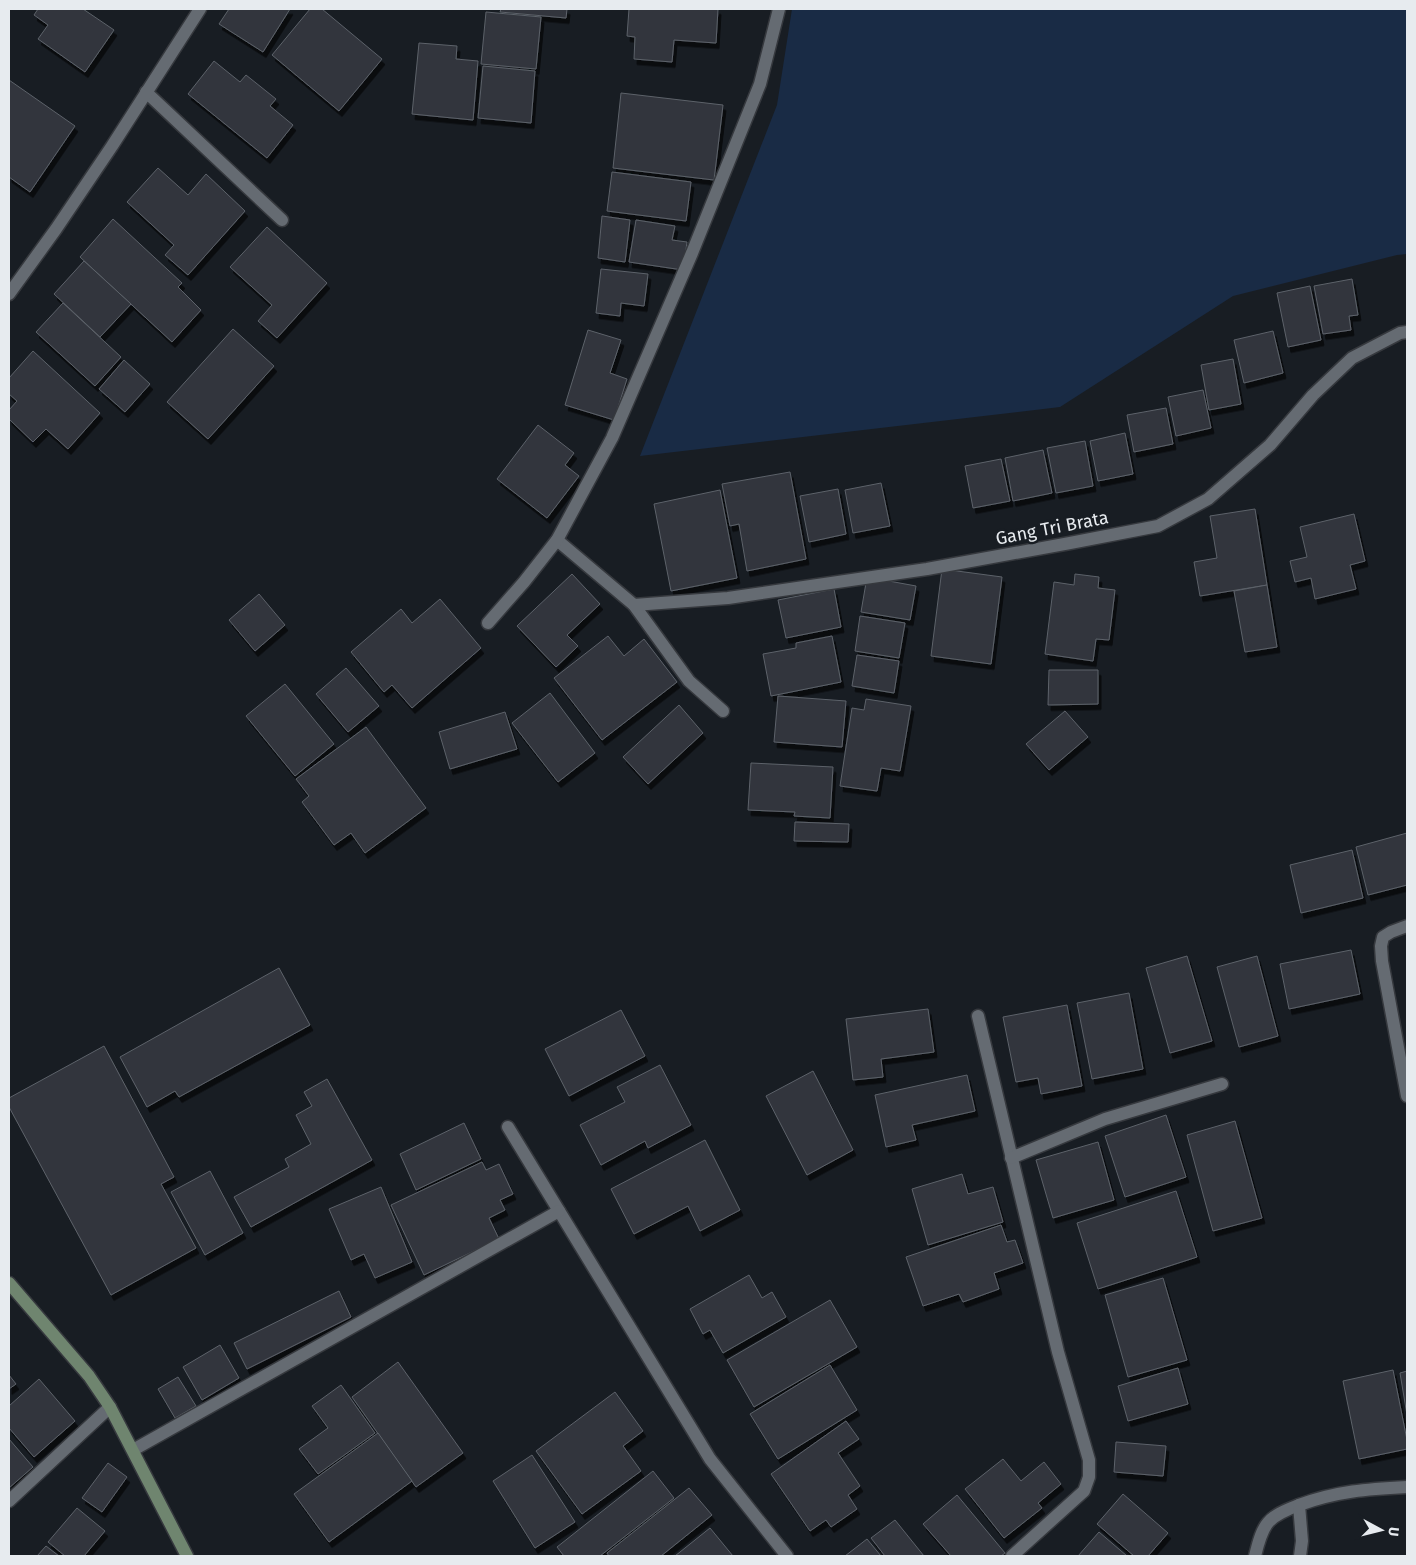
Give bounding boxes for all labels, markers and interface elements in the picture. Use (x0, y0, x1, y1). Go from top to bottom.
street label: Gang Tri Brata (994, 506, 1110, 550)
north arrow (1356, 1505, 1406, 1555)
text: U (1384, 1526, 1402, 1537)

